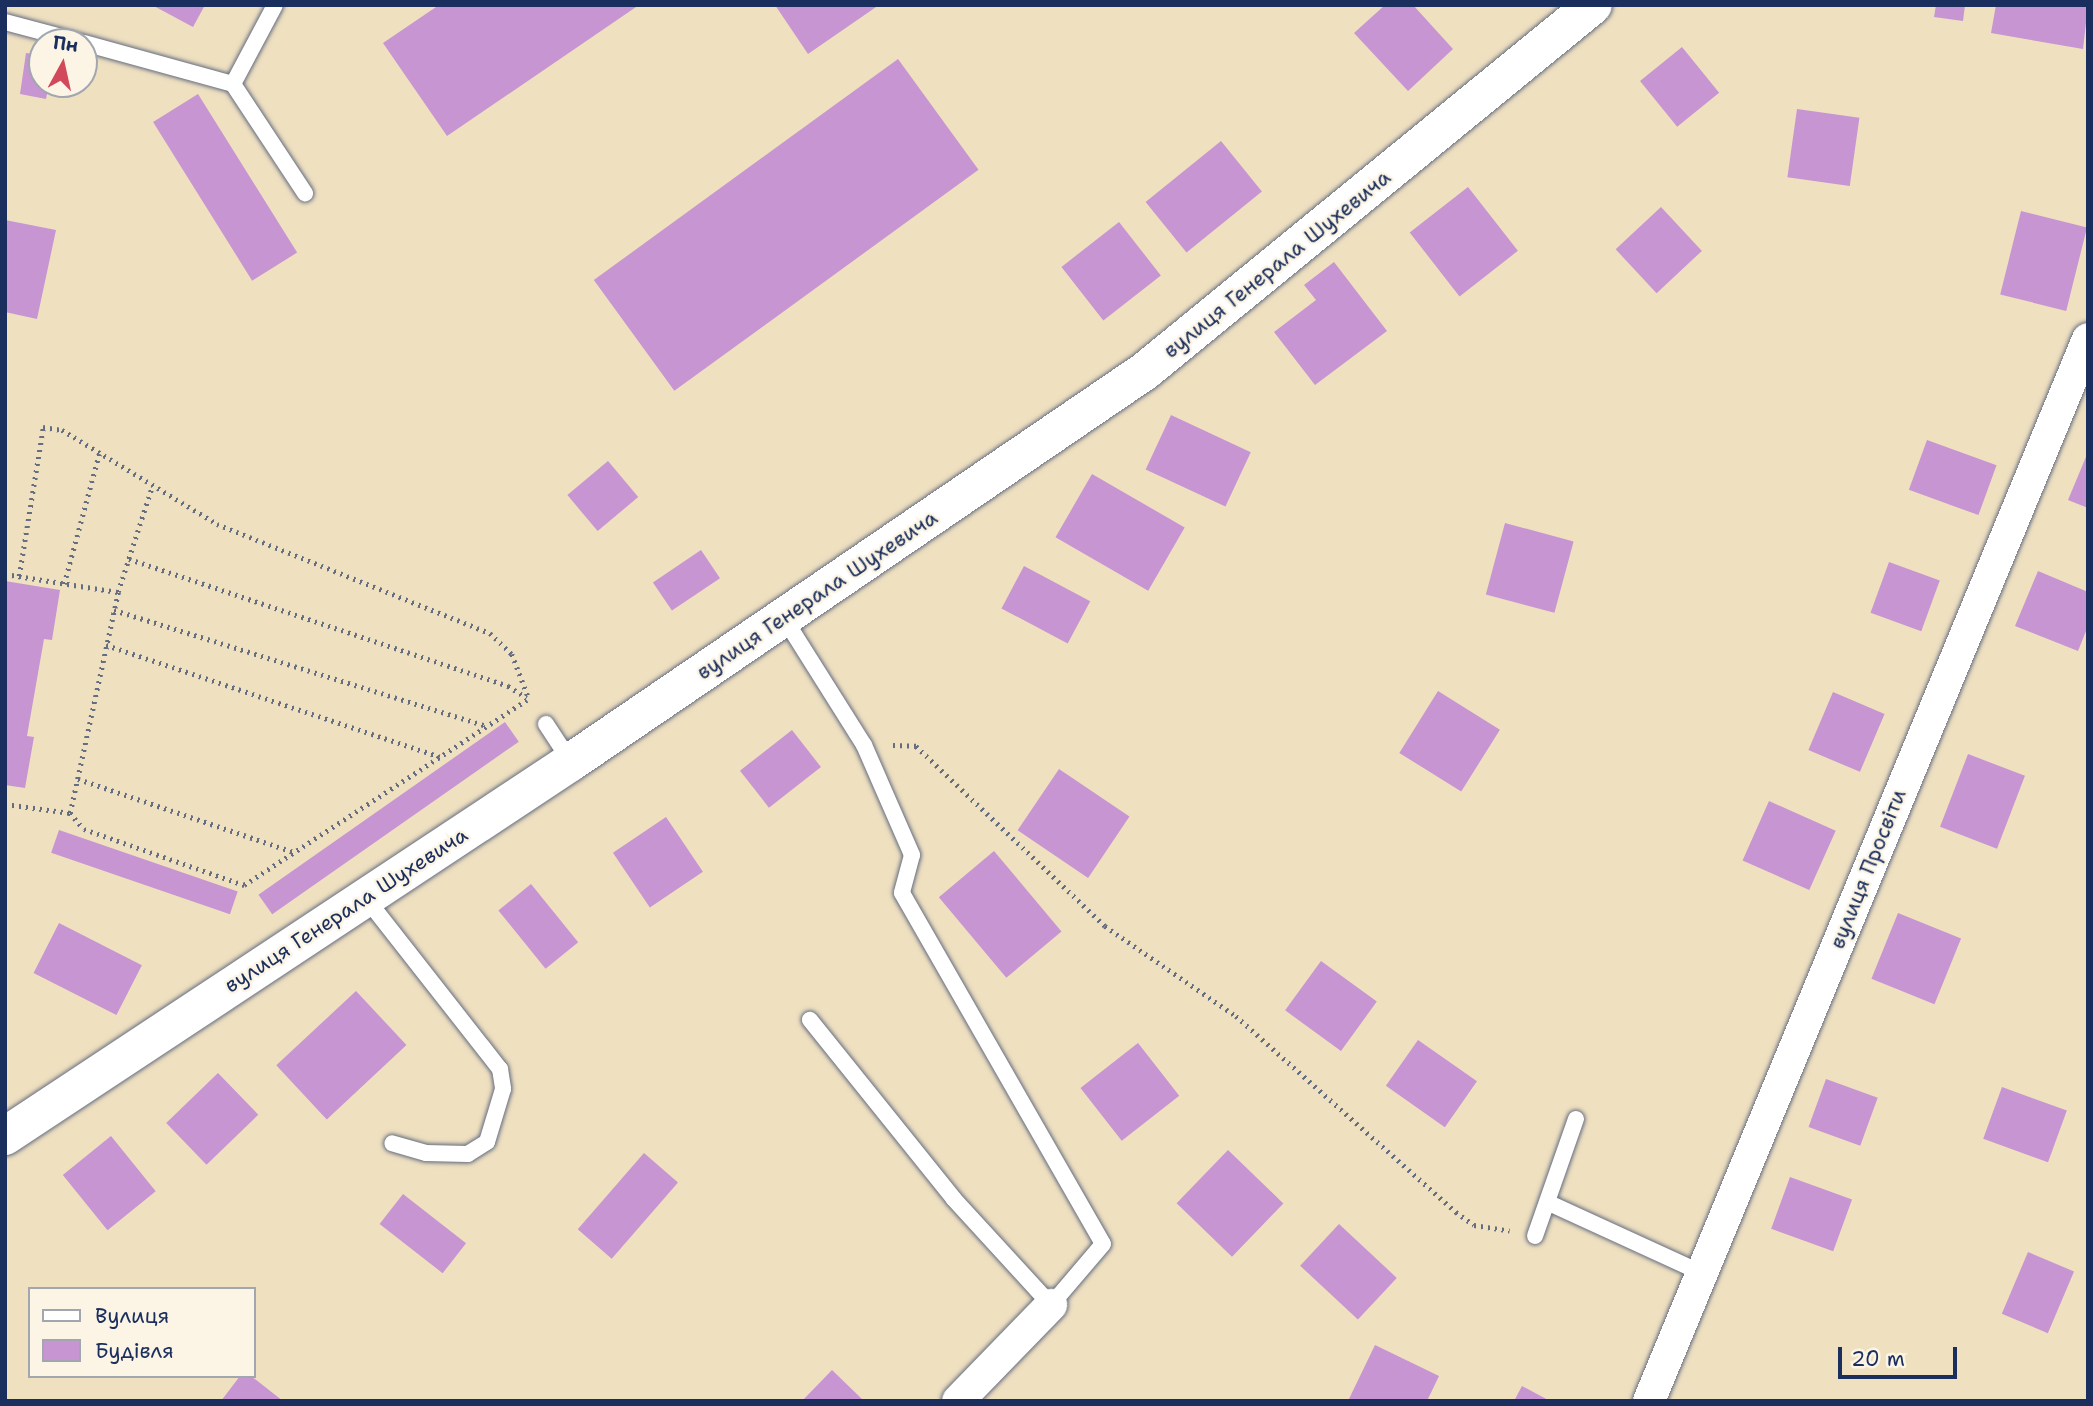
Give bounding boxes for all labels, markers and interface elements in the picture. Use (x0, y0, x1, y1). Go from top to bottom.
north arrow (28, 28, 98, 98)
text: Пн (52, 30, 80, 58)
street label: вулиця Генерала Шухевича (1158, 165, 1396, 363)
street label: вулиця Генерала Шухевича (692, 505, 942, 685)
street label: вулиця Просвіти (1825, 786, 1911, 952)
street label: вулиця Генерала Шухевича (220, 822, 472, 998)
legend (28, 1287, 256, 1378)
text: Вулиця (95, 1302, 169, 1330)
scale bar (1841, 1332, 1960, 1376)
text: Будівля (95, 1337, 174, 1365)
text: 20 m (1851, 1345, 1905, 1373)

